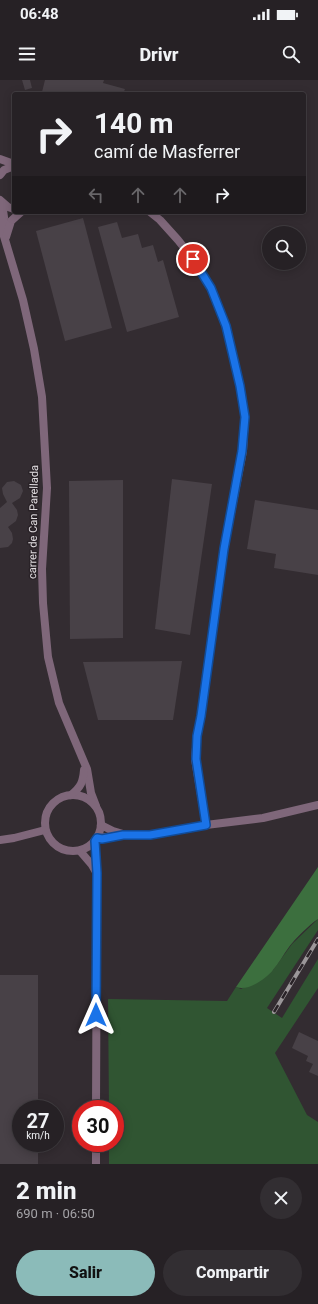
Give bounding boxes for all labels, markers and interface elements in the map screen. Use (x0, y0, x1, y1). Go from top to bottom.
text: 06:48 (20, 5, 59, 23)
icon: menu (16, 43, 38, 65)
icon: search (280, 43, 302, 65)
text: Drivr (139, 44, 179, 65)
text: 140 m (94, 107, 173, 140)
icon: right (28, 108, 80, 160)
text: camí de Masferrer (94, 141, 240, 162)
icon: left (85, 184, 107, 206)
icon: ahead (127, 184, 149, 206)
icon: ahead (169, 184, 191, 206)
icon: right (211, 184, 233, 206)
map controls (262, 226, 306, 270)
button: search (262, 226, 306, 270)
pin (176, 242, 210, 276)
icon: arrive (182, 248, 204, 270)
street label: carrer de Can Parellada (26, 465, 41, 579)
position arrow (75, 994, 117, 1036)
speed limit sign: 30 (72, 1100, 124, 1152)
text: 27 (27, 1109, 49, 1133)
text: km/h (26, 1130, 50, 1141)
text: 2 min (16, 1177, 77, 1205)
button: close (260, 1177, 302, 1219)
text: 690 m · 06:50 (16, 1206, 95, 1221)
button: Salir (16, 1250, 155, 1296)
button: Compartir (163, 1250, 302, 1296)

